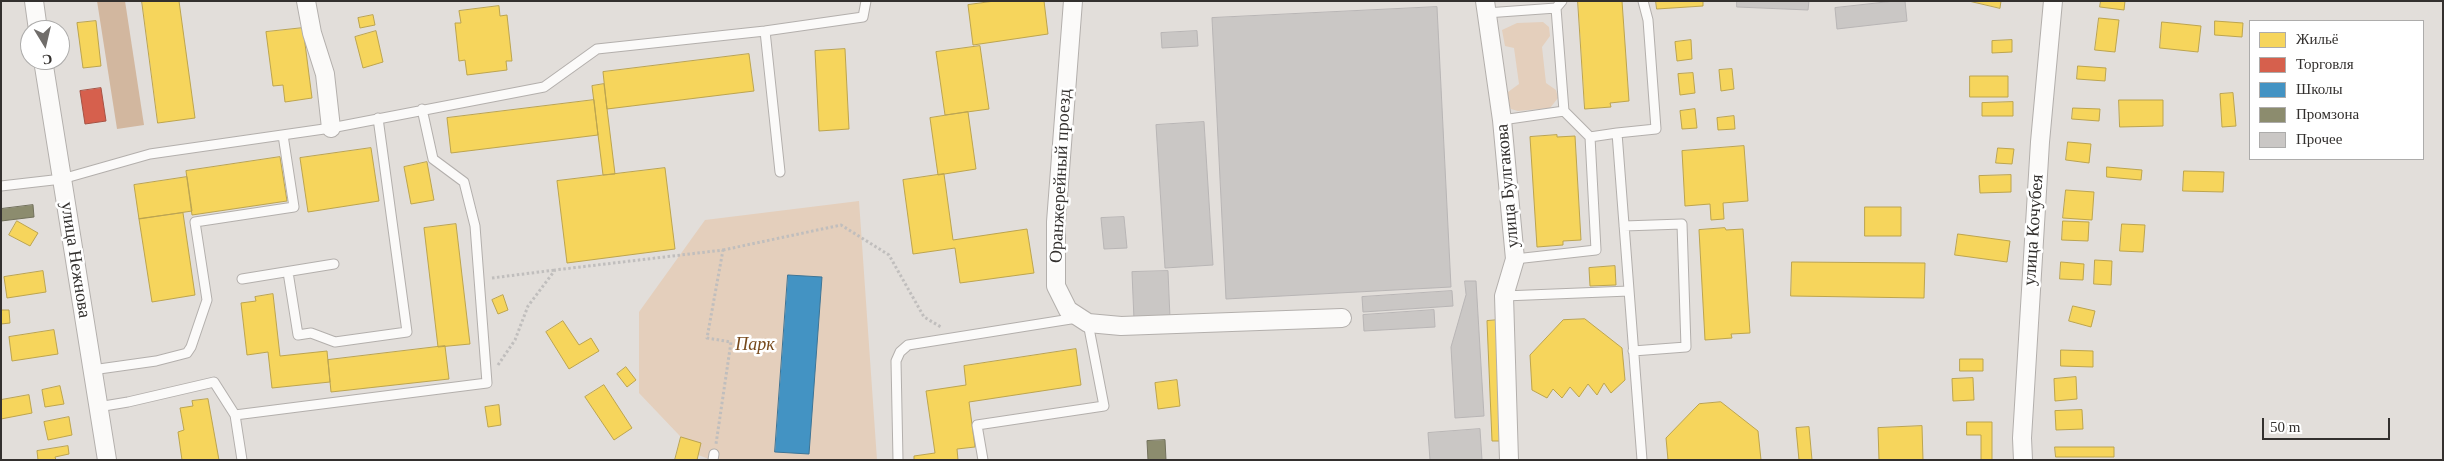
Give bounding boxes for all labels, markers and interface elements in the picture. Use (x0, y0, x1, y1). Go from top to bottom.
north arrow (20, 20, 70, 70)
legend (2249, 20, 2424, 160)
text: Жильё (2296, 31, 2338, 47)
text: С (41, 51, 53, 68)
text: Торговля (2296, 56, 2354, 72)
text: Школы (2296, 81, 2343, 97)
street label: Оранжерейный проезд (1046, 88, 1076, 264)
text: Промзона (2296, 106, 2359, 122)
street label: улица Булгакова (1492, 123, 1524, 249)
text: Прочее (2296, 131, 2342, 147)
street label: улица Кочубея (2019, 174, 2049, 286)
street label: улица Нежнова (55, 200, 95, 320)
park label: Парк (735, 334, 775, 356)
scale bar (2264, 408, 2392, 440)
text: 50 m (2270, 419, 2300, 435)

